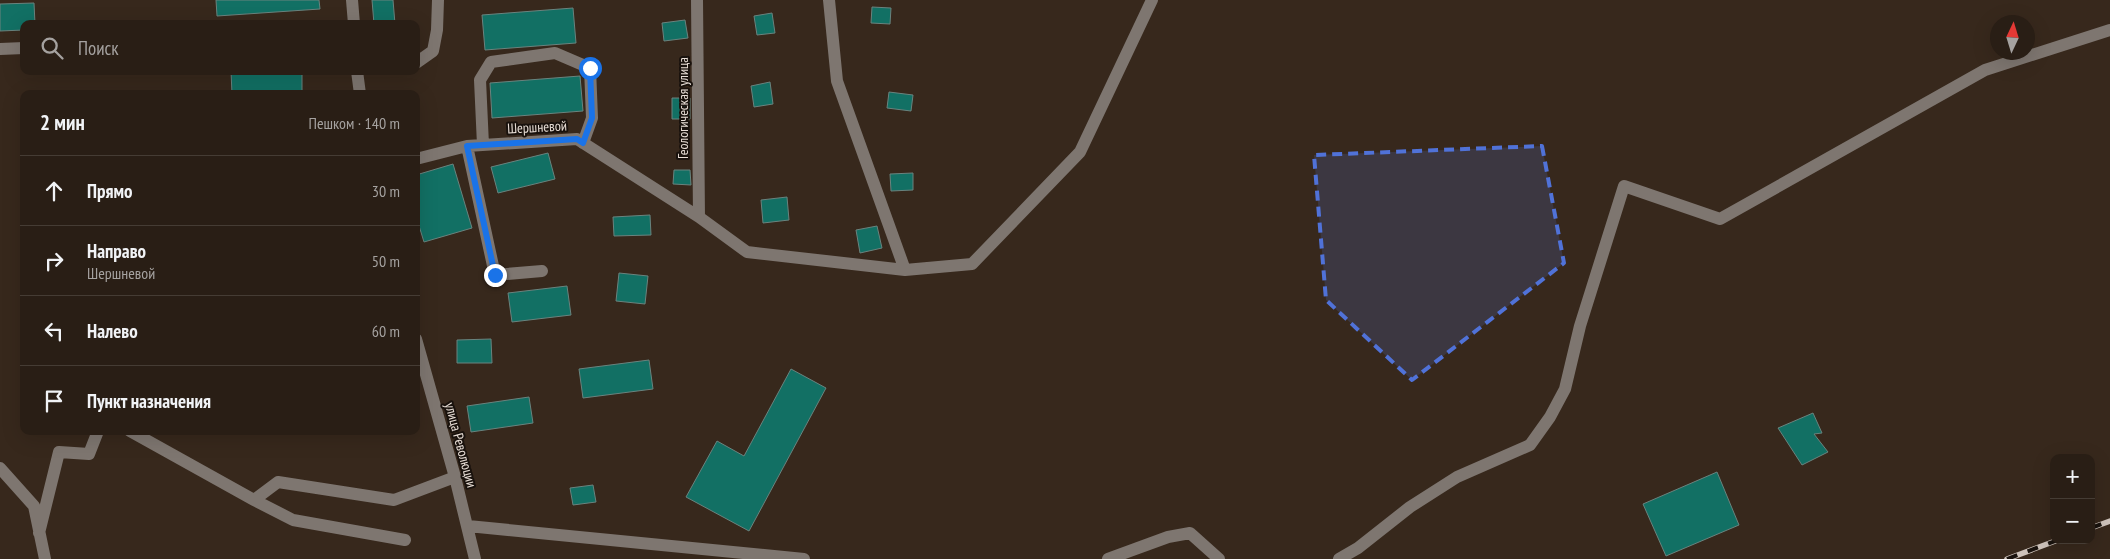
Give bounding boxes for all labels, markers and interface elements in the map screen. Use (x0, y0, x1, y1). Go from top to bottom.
north arrow (1990, 15, 2035, 60)
search box (20, 20, 420, 75)
icon: search (38, 34, 66, 62)
text: Поиск (78, 36, 119, 60)
route start (579, 57, 602, 80)
street label: Геологическая улица (674, 57, 692, 159)
text: 2 мин (40, 109, 85, 136)
text: Пешком · 140 m (309, 113, 400, 133)
street label: Шершневой (507, 116, 567, 138)
icon: ahead (40, 177, 68, 205)
text: Прямо (87, 179, 132, 203)
text: 30 m (372, 181, 400, 201)
text: Направо (87, 239, 146, 263)
icon: right (40, 247, 68, 275)
text: 50 m (372, 251, 400, 271)
text: Шершневой (87, 263, 155, 283)
route end (484, 264, 507, 287)
icon: left (40, 317, 68, 345)
text: Налево (87, 319, 138, 343)
text: 60 m (372, 321, 400, 341)
icon: arrive (40, 387, 68, 415)
text: Пункт назначения (87, 389, 211, 413)
street label: улица Революции (441, 400, 481, 490)
map controls (2050, 454, 2095, 544)
button: + (2050, 454, 2095, 499)
button: − (2050, 499, 2095, 544)

